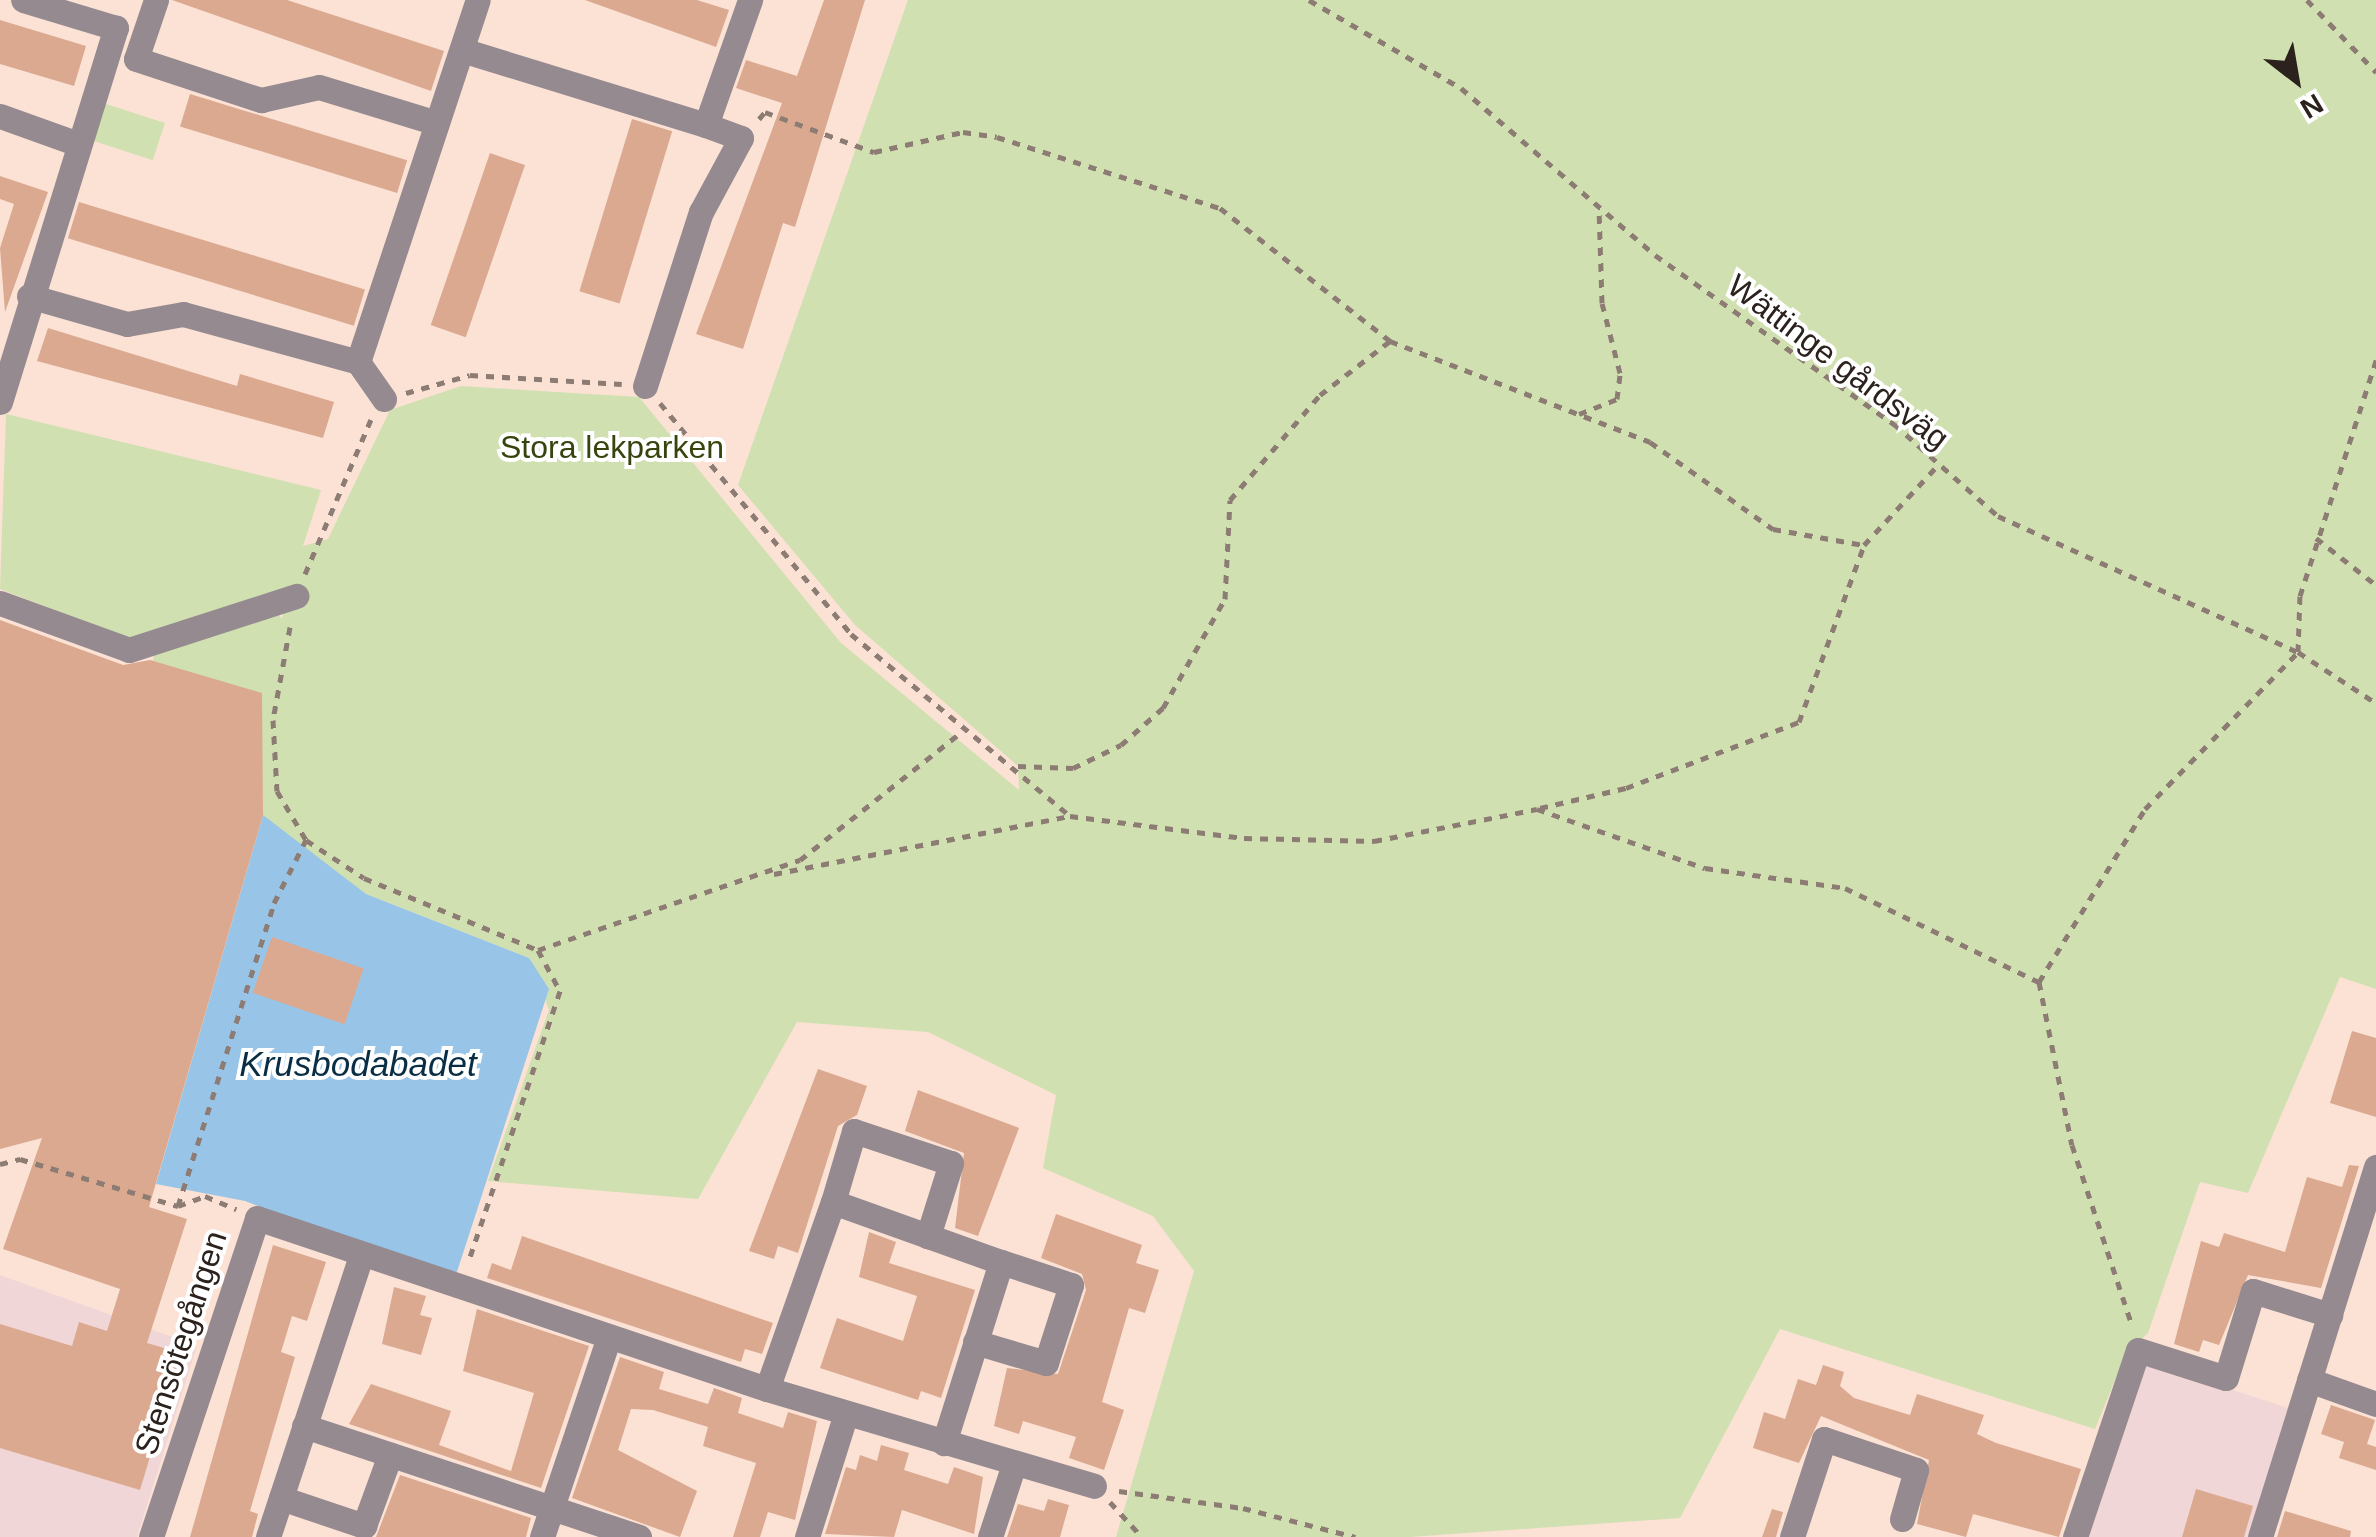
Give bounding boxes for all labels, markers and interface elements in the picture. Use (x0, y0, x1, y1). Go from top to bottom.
north arrow (2246, 30, 2346, 130)
text: N (2295, 88, 2328, 125)
street label: Wättinge gårdsväg (1720, 266, 1956, 458)
park label: Stora lekparken (500, 428, 724, 466)
water label: Krusbodabadet (239, 1043, 477, 1085)
street label: Stensötegången (127, 1226, 235, 1460)

